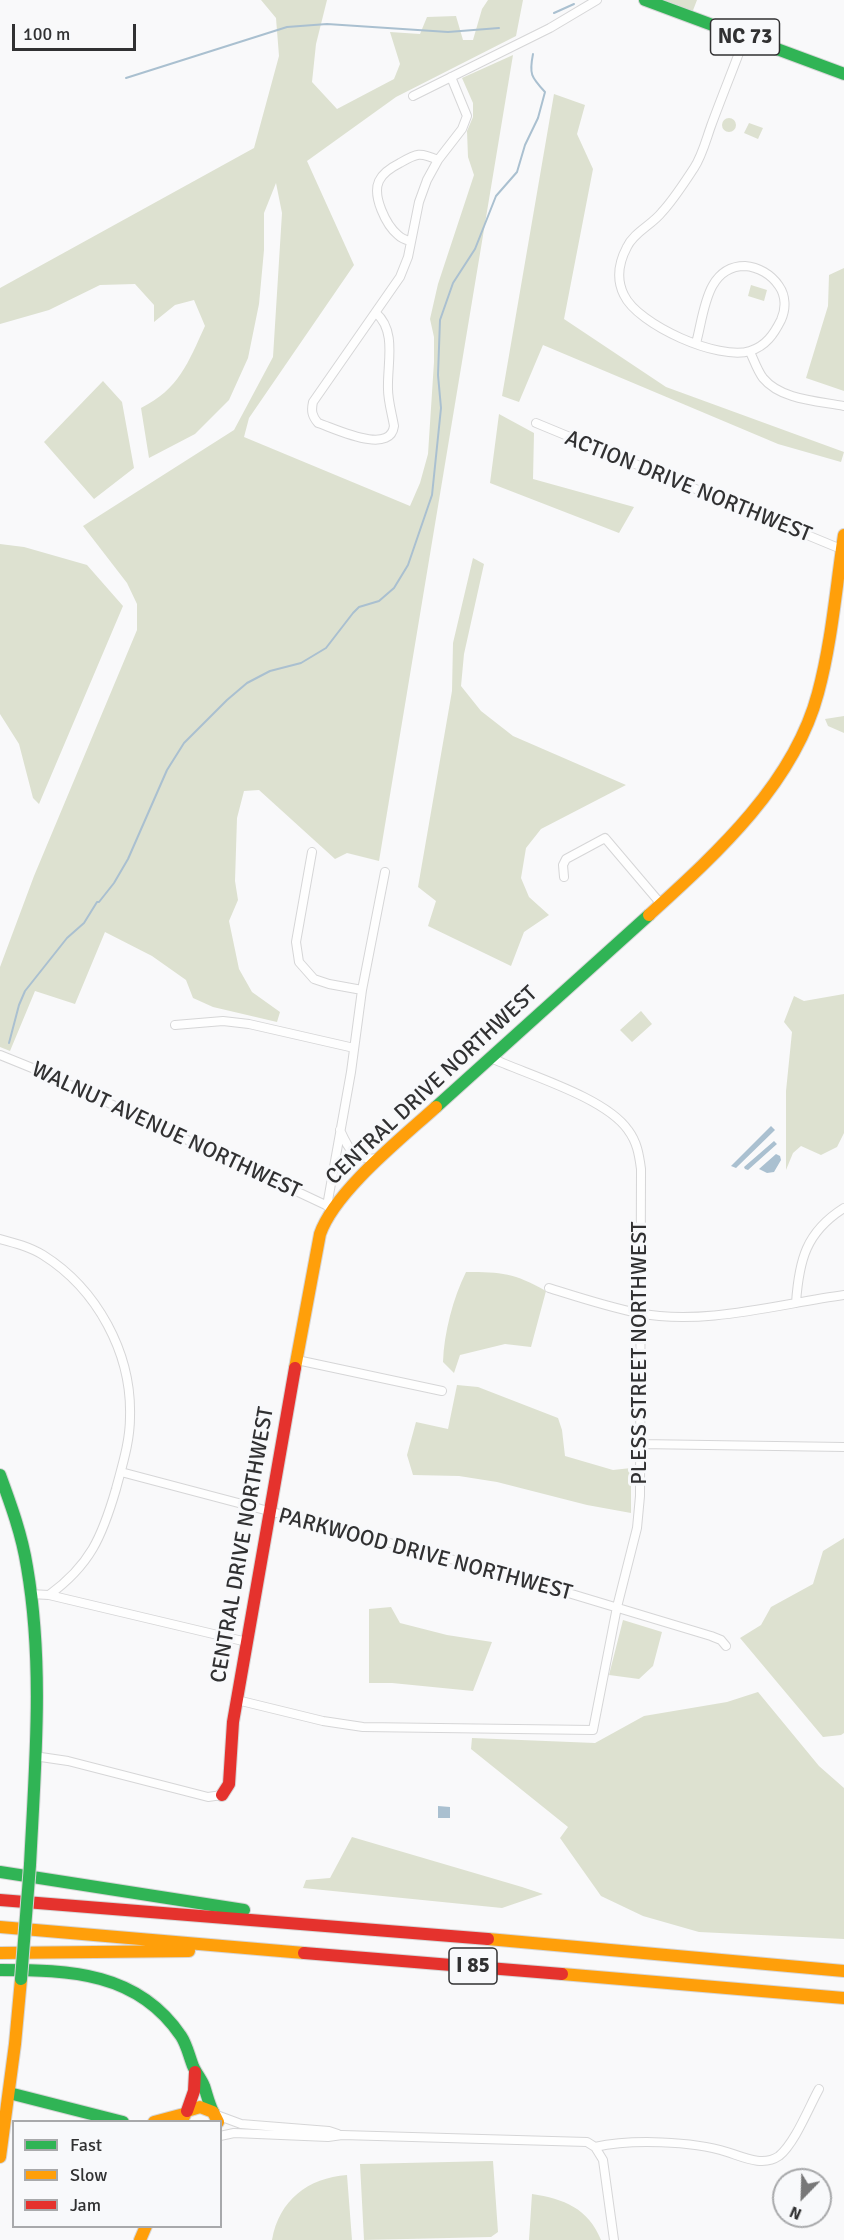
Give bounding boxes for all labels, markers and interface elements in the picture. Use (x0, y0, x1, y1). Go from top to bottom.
scale bar (15, 12, 140, 50)
road number: NC 73 (710, 19, 780, 55)
text: 100 m (23, 23, 70, 45)
street label: ACTION DRIVE NORTHWEST (561, 425, 815, 549)
street label: CENTRAL DRIVE NORTHWEST (321, 981, 543, 1191)
street label: WALNUT AVENUE NORTHWEST (27, 1057, 305, 1205)
street label: PLESS STREET NORTHWEST (627, 1221, 653, 1485)
street label: CENTRAL DRIVE NORTHWEST (206, 1405, 280, 1685)
street label: PARKWOOD DRIVE NORTHWEST (275, 1503, 575, 1607)
road number: I 85 (449, 1948, 497, 1984)
legend (12, 2120, 222, 2228)
text: Fast (70, 2134, 102, 2156)
text: Slow (70, 2164, 107, 2186)
north arrow (772, 2168, 832, 2228)
text: Jam (70, 2194, 101, 2216)
text: N (787, 2201, 805, 2224)

